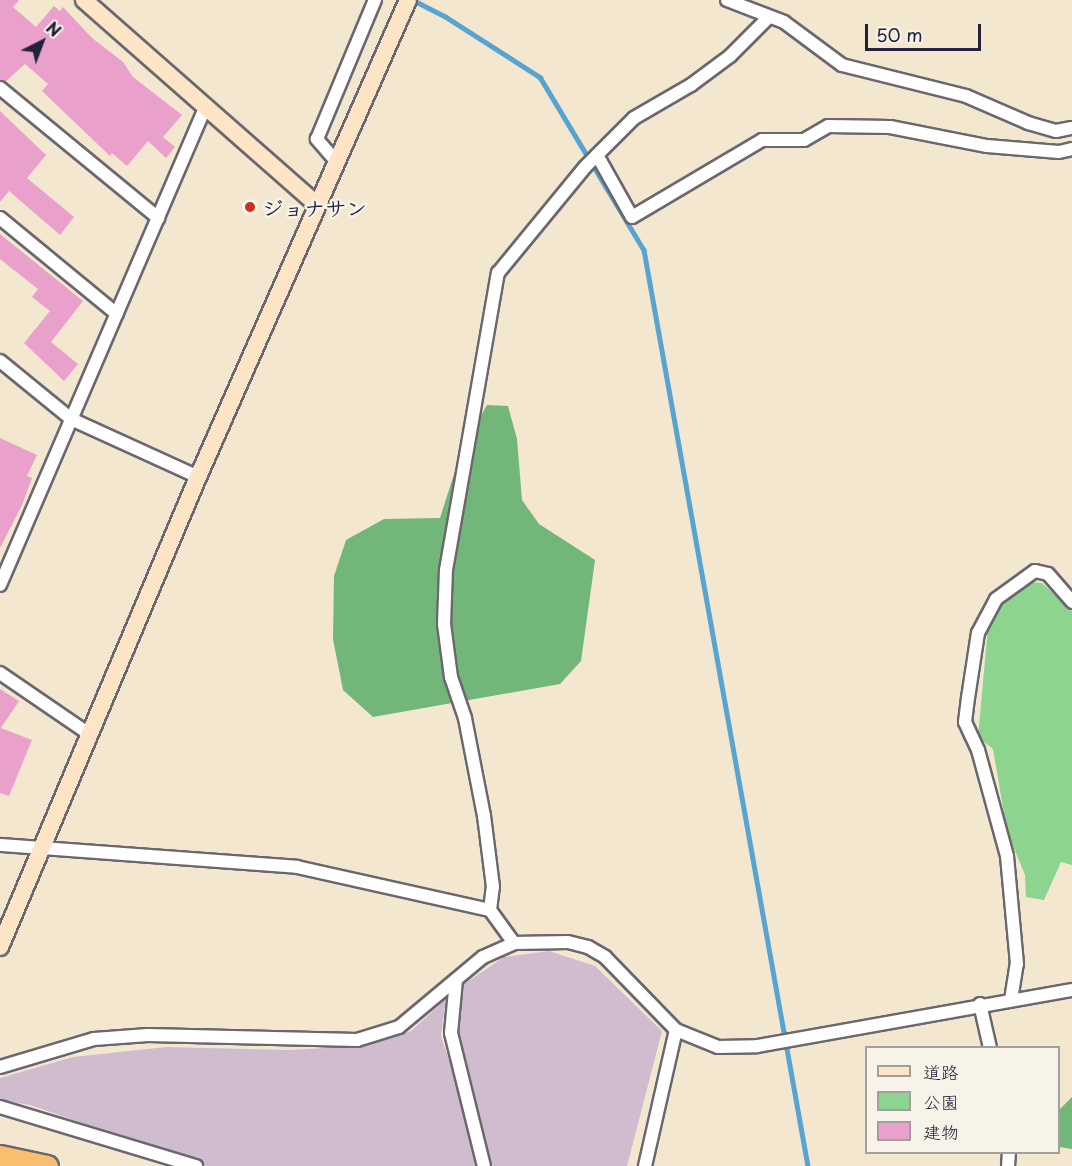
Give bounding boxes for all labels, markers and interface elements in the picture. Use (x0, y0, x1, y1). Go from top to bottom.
north arrow (12, 12, 72, 72)
scale bar (868, 12, 984, 50)
text: N (41, 15, 67, 42)
text: 50 m (876, 21, 923, 48)
place label: ジョナサン (262, 194, 367, 220)
marker: ジョナサン (243, 200, 257, 214)
legend (865, 1046, 1060, 1154)
text: 道路 (923, 1058, 959, 1085)
text: 公園 (923, 1088, 959, 1115)
text: 建物 (923, 1118, 959, 1145)

